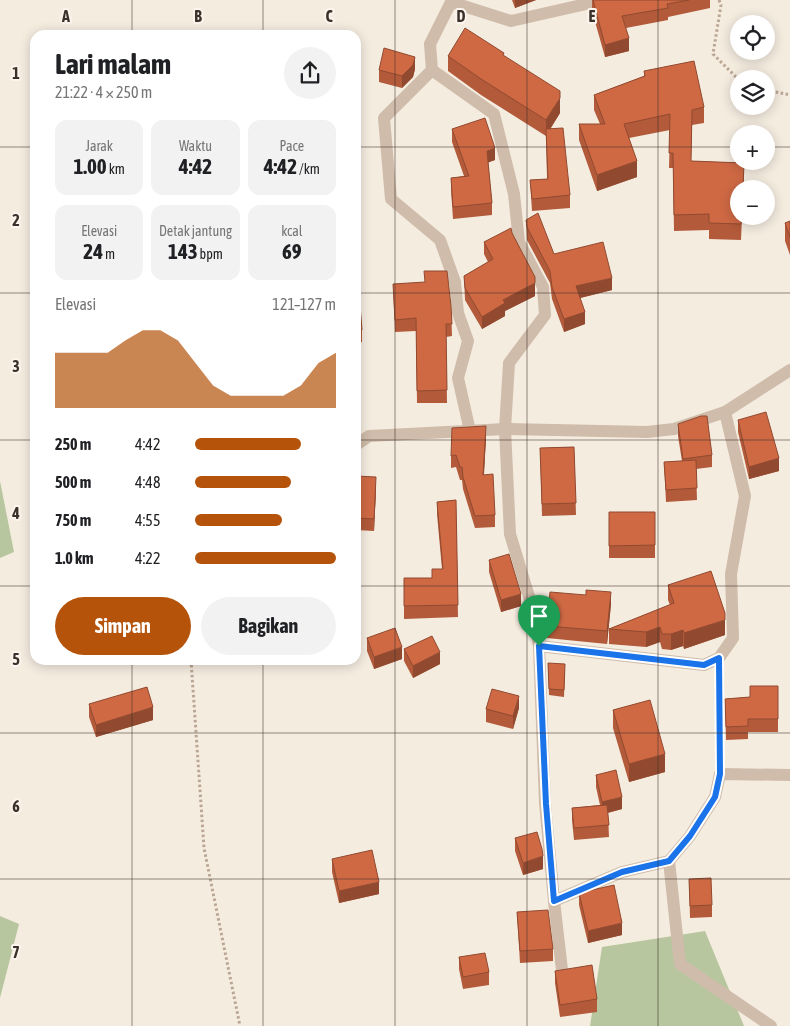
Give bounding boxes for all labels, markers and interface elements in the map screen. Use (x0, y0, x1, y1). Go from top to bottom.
text: A (61, 7, 70, 25)
text: B (194, 7, 202, 25)
text: C (325, 7, 333, 25)
text: D (457, 7, 466, 25)
text: E (589, 7, 596, 25)
map controls (730, 15, 775, 225)
button: locate (730, 15, 775, 60)
button: share (284, 47, 336, 99)
text: Lari malam (55, 48, 171, 80)
text: 1 (12, 64, 20, 82)
button: layers (730, 70, 775, 115)
text: 21:22 · 4 × 250 m (55, 83, 152, 101)
button: + (730, 125, 775, 170)
text: Jarak (85, 138, 113, 154)
text: Waktu (179, 138, 212, 154)
text: Pace (280, 138, 304, 154)
text: 1.00 (73, 154, 107, 178)
text: 4:42 (179, 154, 212, 178)
text: 4:42 (264, 154, 297, 178)
text: km (107, 161, 125, 177)
text: /km (297, 161, 320, 177)
button: − (730, 180, 775, 225)
text: 2 (12, 211, 20, 229)
text: Elevasi (81, 223, 117, 239)
text: Detak jantung (159, 223, 232, 239)
text: kcal (281, 223, 302, 239)
text: 24 (83, 239, 103, 263)
text: 143 (168, 239, 198, 263)
text: 69 (282, 239, 302, 263)
text: m (103, 246, 115, 262)
text: bpm (198, 246, 223, 262)
text: Elevasi (55, 295, 96, 313)
text: 121–127 m (272, 295, 336, 313)
text: 3 (12, 357, 20, 375)
text: 250 m (55, 435, 91, 453)
text: 4:42 (135, 435, 160, 453)
text: 500 m (55, 473, 91, 491)
text: 4:48 (135, 473, 160, 491)
text: 4 (11, 504, 20, 522)
text: 750 m (55, 511, 91, 529)
text: 4:55 (135, 511, 160, 529)
text: 1.0 km (55, 549, 94, 567)
text: 4:22 (135, 549, 160, 567)
pin (518, 595, 560, 646)
button: Simpan (55, 597, 191, 655)
button: Bagikan (201, 597, 336, 655)
icon: arrive (525, 602, 553, 630)
text: 5 (12, 650, 20, 668)
text: 6 (12, 797, 20, 815)
text: 7 (12, 943, 20, 961)

